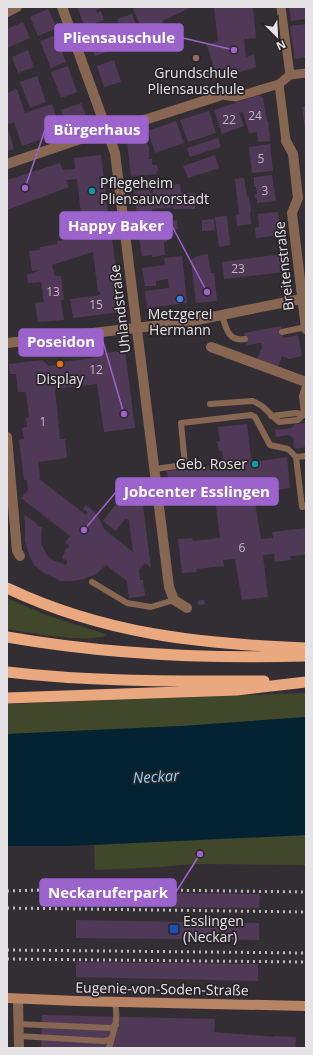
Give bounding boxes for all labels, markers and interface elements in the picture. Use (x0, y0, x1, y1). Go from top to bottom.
north arrow (257, 16, 297, 56)
callout: Pliensauschule (55, 24, 183, 51)
text: Pliensauschule (63, 27, 175, 47)
text: N (274, 37, 288, 54)
marker: Grundschule Pliensauschule (191, 53, 201, 63)
place label: Grundschule Pliensauschule (148, 63, 245, 98)
house number: 24 (248, 107, 262, 124)
house number: 22 (222, 111, 236, 128)
callout: Bürgerhaus (45, 116, 148, 143)
text: Bürgerhaus (53, 119, 141, 139)
house number: 5 (258, 150, 265, 167)
place label: Pflegeheim Pliensauvorstadt (100, 173, 209, 208)
house number: 3 (262, 182, 269, 199)
marker: Pflegeheim Pliensauvorstadt (87, 186, 97, 196)
callout: Happy Baker (60, 212, 172, 239)
text: Happy Baker (68, 215, 164, 235)
street label: Breitenstraße (269, 220, 298, 311)
house number: 23 (231, 260, 245, 277)
street label: Uhlandstraße (105, 264, 134, 354)
house number: 13 (46, 283, 60, 300)
marker: Metzgerei Hermann (175, 294, 185, 304)
house number: 15 (89, 296, 103, 313)
place label: Metzgerei Hermann (148, 304, 212, 339)
callout: Poseidon (19, 329, 103, 356)
text: Poseidon (27, 331, 95, 351)
marker: Display (55, 359, 65, 369)
house number: 12 (89, 361, 103, 378)
place label: Display (36, 369, 85, 388)
house number: 1 (40, 413, 46, 430)
place label: Geb. Roser (176, 454, 247, 473)
marker: Geb. Roser (250, 459, 260, 469)
callout: Jobcenter Esslingen (116, 478, 278, 505)
text: Jobcenter Esslingen (122, 481, 270, 501)
house number: 6 (239, 539, 246, 556)
water label: Neckar (132, 765, 181, 787)
callout: Neckaruferpark (40, 879, 176, 906)
text: Neckaruferpark (48, 882, 169, 902)
place label: Esslingen (Neckar) (183, 911, 244, 946)
marker: Esslingen (Neckar) (168, 923, 180, 935)
street label: Eugenie-von-Soden-Straße (75, 977, 249, 1000)

